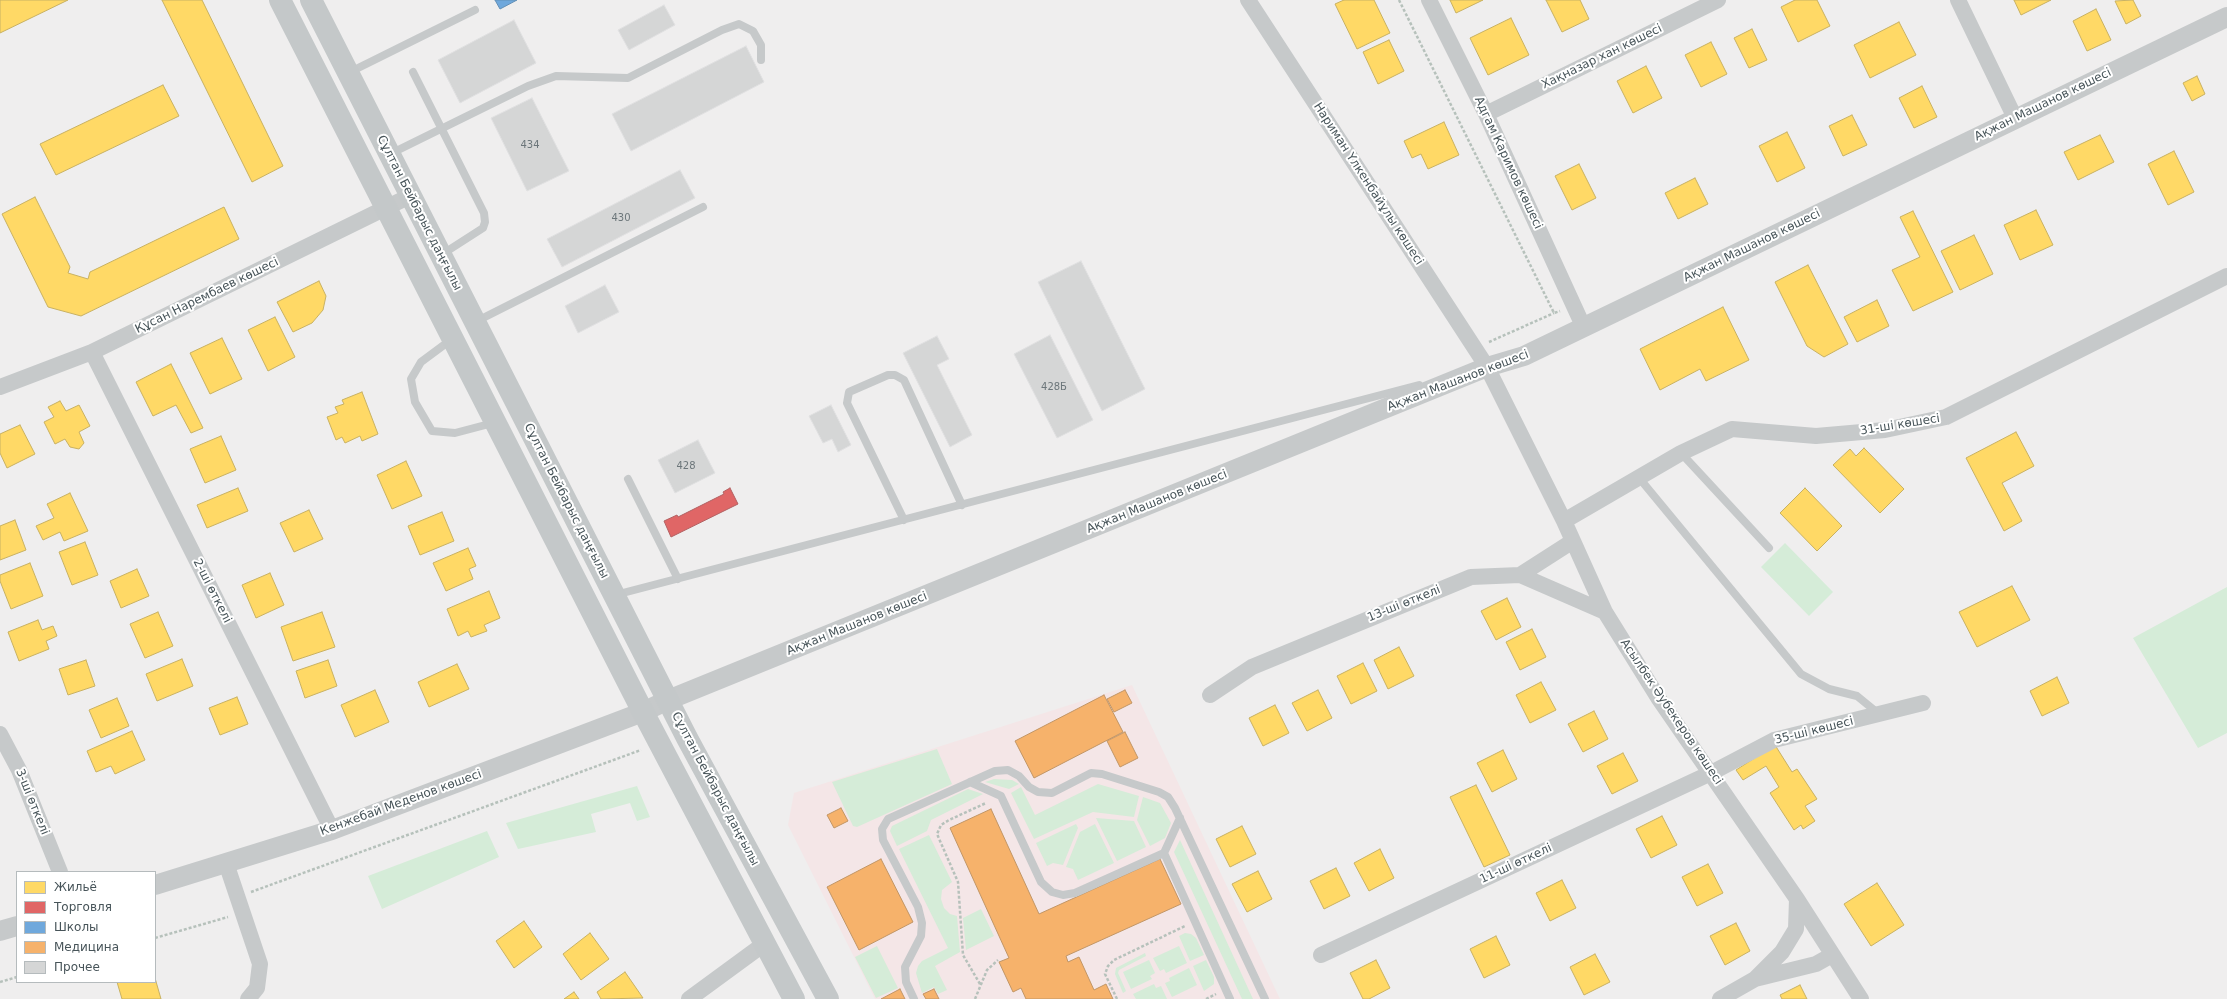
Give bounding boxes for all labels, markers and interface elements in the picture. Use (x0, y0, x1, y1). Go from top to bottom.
street label: Хақназар хан көшесі (1539, 22, 1665, 92)
street label: Ақжан Машанов көшесі (1972, 66, 2114, 144)
street label: Адгам Каримов көшесі (1471, 94, 1545, 232)
street label: Нариман Үлкенбайұлы көшесі (1310, 100, 1426, 268)
street label: Сұлтан Бейбарыс даңғылы (374, 133, 464, 293)
house number: 434 (520, 139, 540, 151)
street label: Ақжан Машанов көшесі (1681, 207, 1823, 285)
house number: 430 (611, 212, 631, 224)
street label: Құсан Нарембаев көшесі (133, 255, 281, 337)
street label: Ақжан Машанов көшесі (1385, 347, 1531, 415)
house number: 428Б (1041, 381, 1067, 393)
street label: 31-ші көшесі (1859, 412, 1941, 438)
street label: Сұлтан Бейбарыс даңғылы (521, 421, 611, 581)
house number: 428 (676, 460, 696, 472)
street label: Ақжан Машанов көшесі (1085, 467, 1229, 537)
street label: 2-ші өткелі (190, 557, 234, 625)
street label: 13-ші өткелі (1365, 583, 1443, 625)
street label: Ақжан Машанов көшесі (785, 589, 929, 659)
street label: Асылбек Әубекеров көшесі (1617, 636, 1725, 788)
street label: Сұлтан Бейбарыс даңғылы (668, 710, 762, 868)
street label: 35-ші көшесі (1773, 714, 1855, 748)
street label: 3-ші өткелі (12, 767, 52, 837)
street label: Кенжебай Меденов көшесі (318, 767, 484, 839)
street label: 11-ші өткелі (1478, 841, 1554, 887)
legend (16, 871, 156, 983)
text: Жильё (54, 880, 97, 894)
text: Торговля (54, 900, 112, 914)
text: Школы (54, 920, 99, 934)
text: Медицина (54, 940, 119, 954)
text: Прочее (54, 960, 100, 974)

